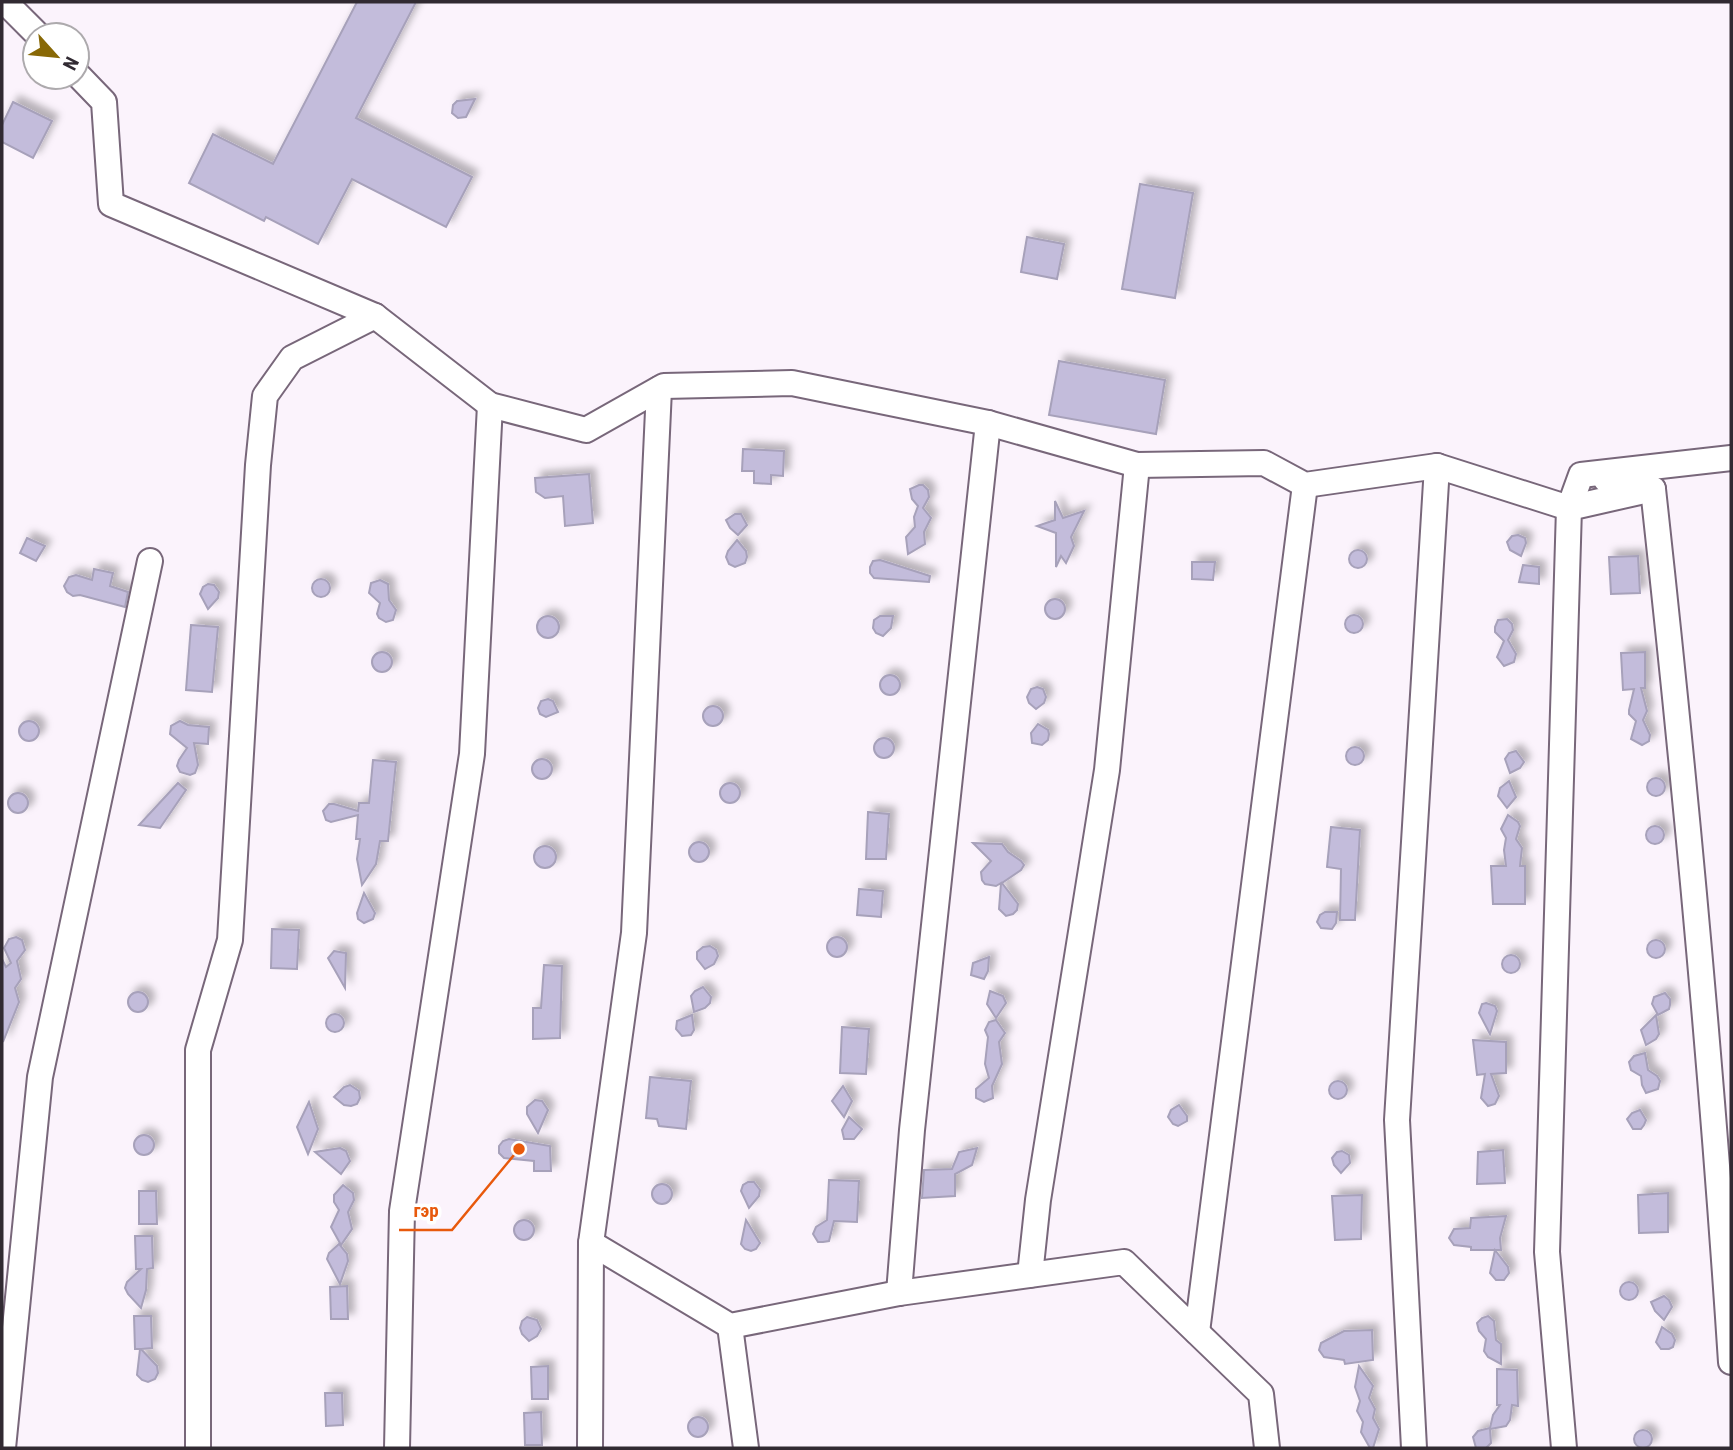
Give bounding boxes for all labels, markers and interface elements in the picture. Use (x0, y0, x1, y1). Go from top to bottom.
north arrow (21, 21, 91, 91)
text: N (58, 53, 84, 74)
callout: гэр (399, 1190, 452, 1230)
text: гэр (413, 1199, 439, 1222)

